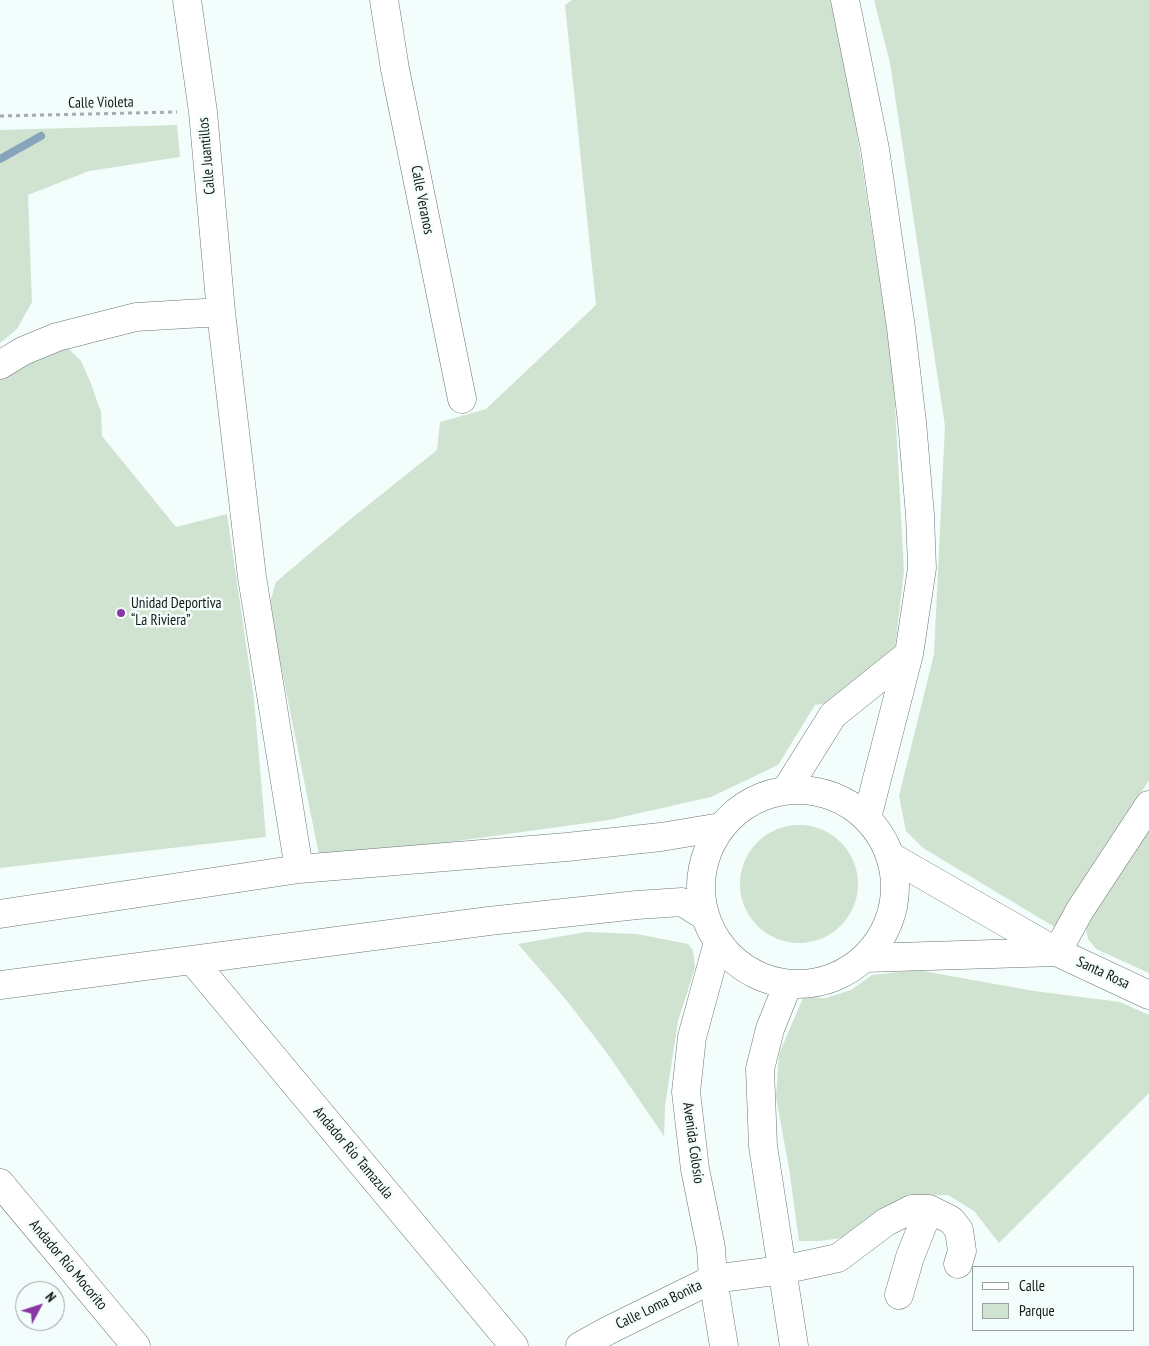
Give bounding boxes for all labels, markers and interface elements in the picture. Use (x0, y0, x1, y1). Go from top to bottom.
street label: Calle Violeta (68, 93, 134, 113)
street label: Calle Juantillos (195, 117, 219, 195)
street label: Calle Veranos (407, 164, 437, 236)
place label: Unidad Deportiva “La Riviera” (131, 595, 222, 630)
marker: Unidad Deportiva “La Riviera” (115, 607, 127, 619)
street label: Santa Rosa (1074, 953, 1132, 993)
street label: Avenida Colosio (678, 1101, 708, 1185)
street label: Andador Río Tamazula (309, 1103, 397, 1203)
street label: Andador Río Mocorito (25, 1216, 111, 1314)
legend (972, 1266, 1134, 1331)
street label: Calle Loma Bonita (613, 1276, 705, 1334)
text: Calle (1019, 1276, 1045, 1295)
north arrow (15, 1281, 65, 1331)
text: N (41, 1288, 60, 1306)
text: Parque (1019, 1301, 1055, 1320)

